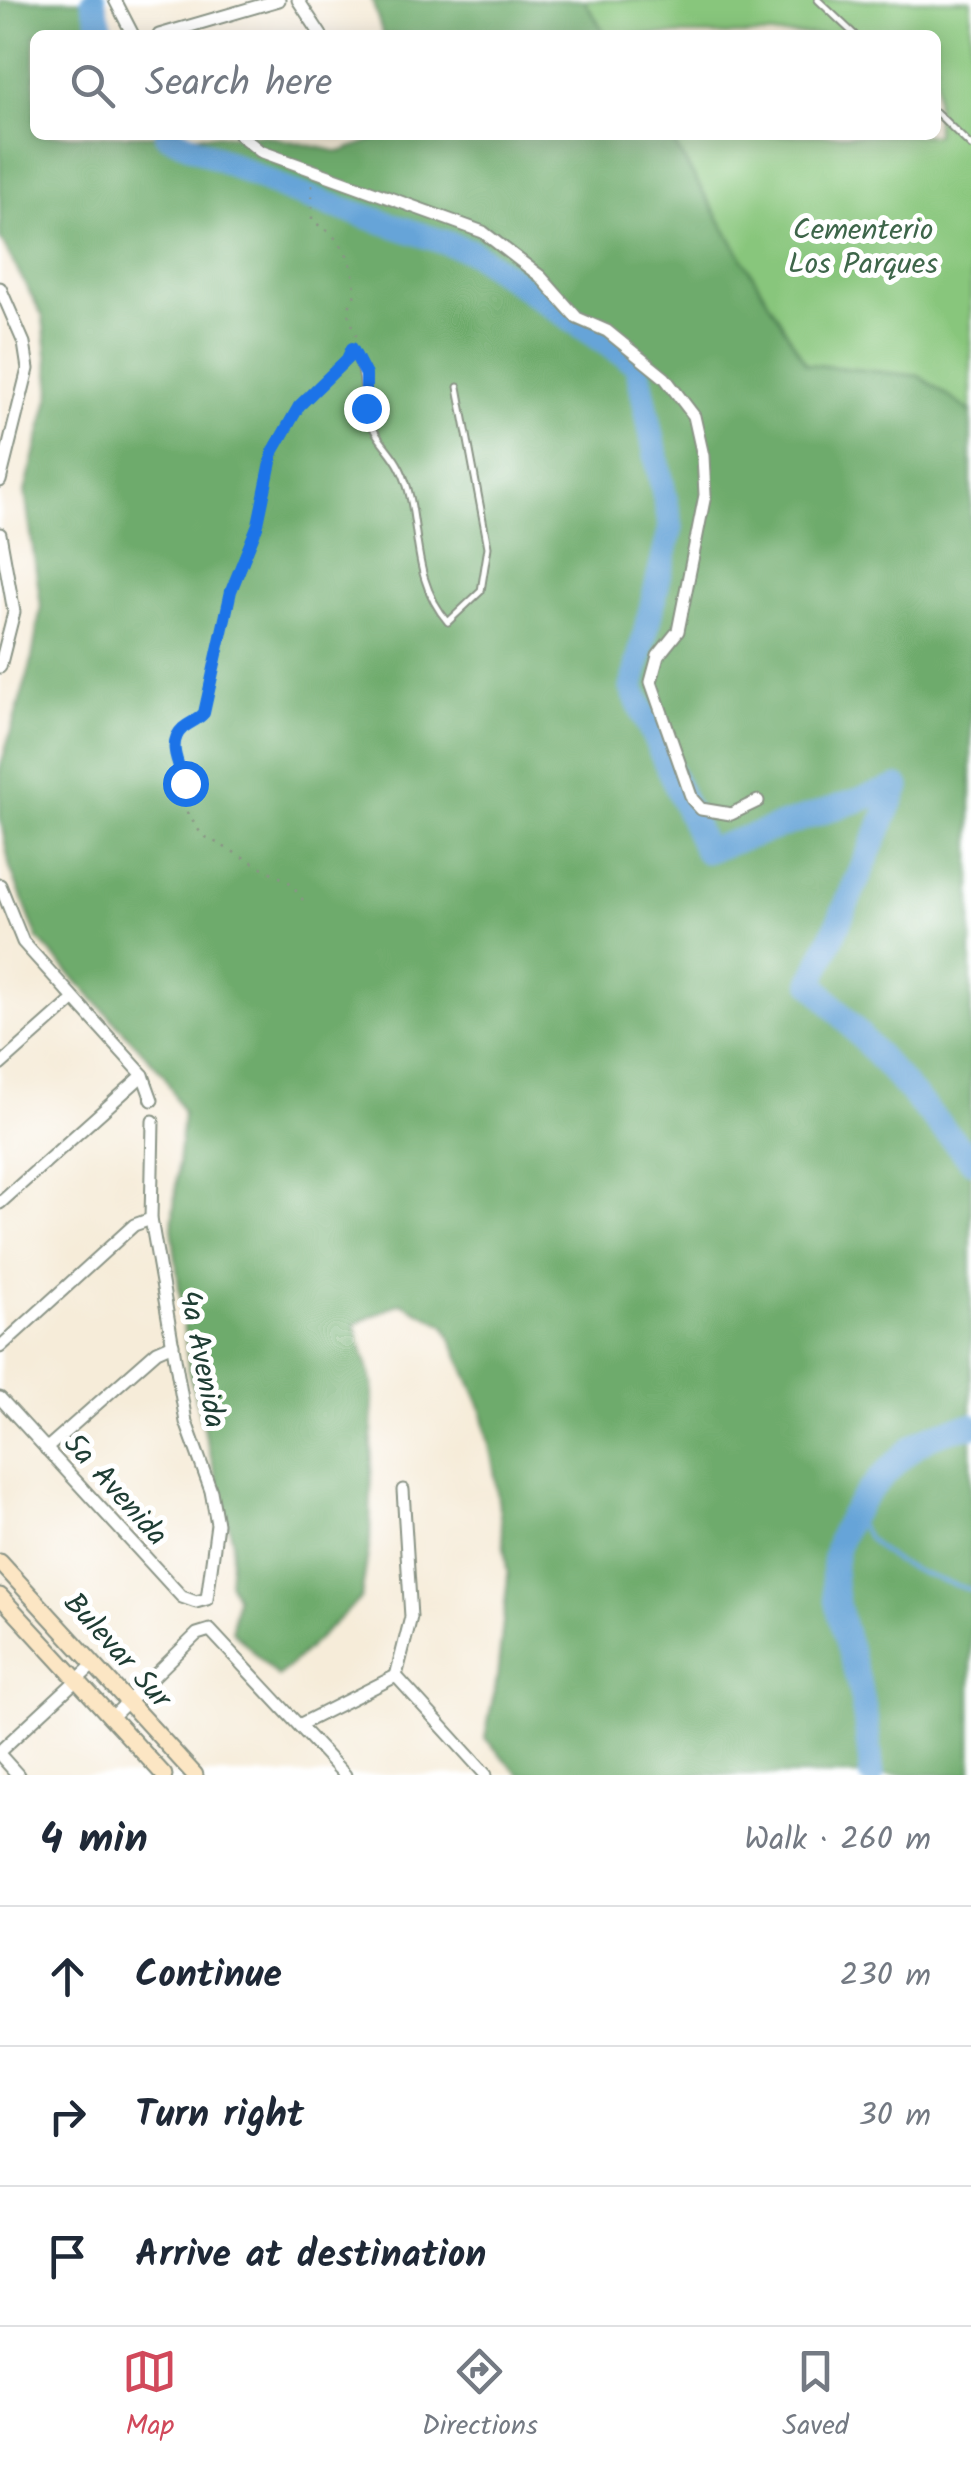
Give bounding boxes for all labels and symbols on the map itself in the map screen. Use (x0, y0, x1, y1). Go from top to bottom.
park label: Cementerio Los Parques (788, 207, 938, 289)
route end (344, 386, 390, 432)
route start (163, 761, 209, 807)
street label: 4a Avenida (164, 1286, 238, 1432)
street label: 5a Avenida (50, 1423, 179, 1558)
street label: Bulevar Sur (51, 1582, 184, 1722)

